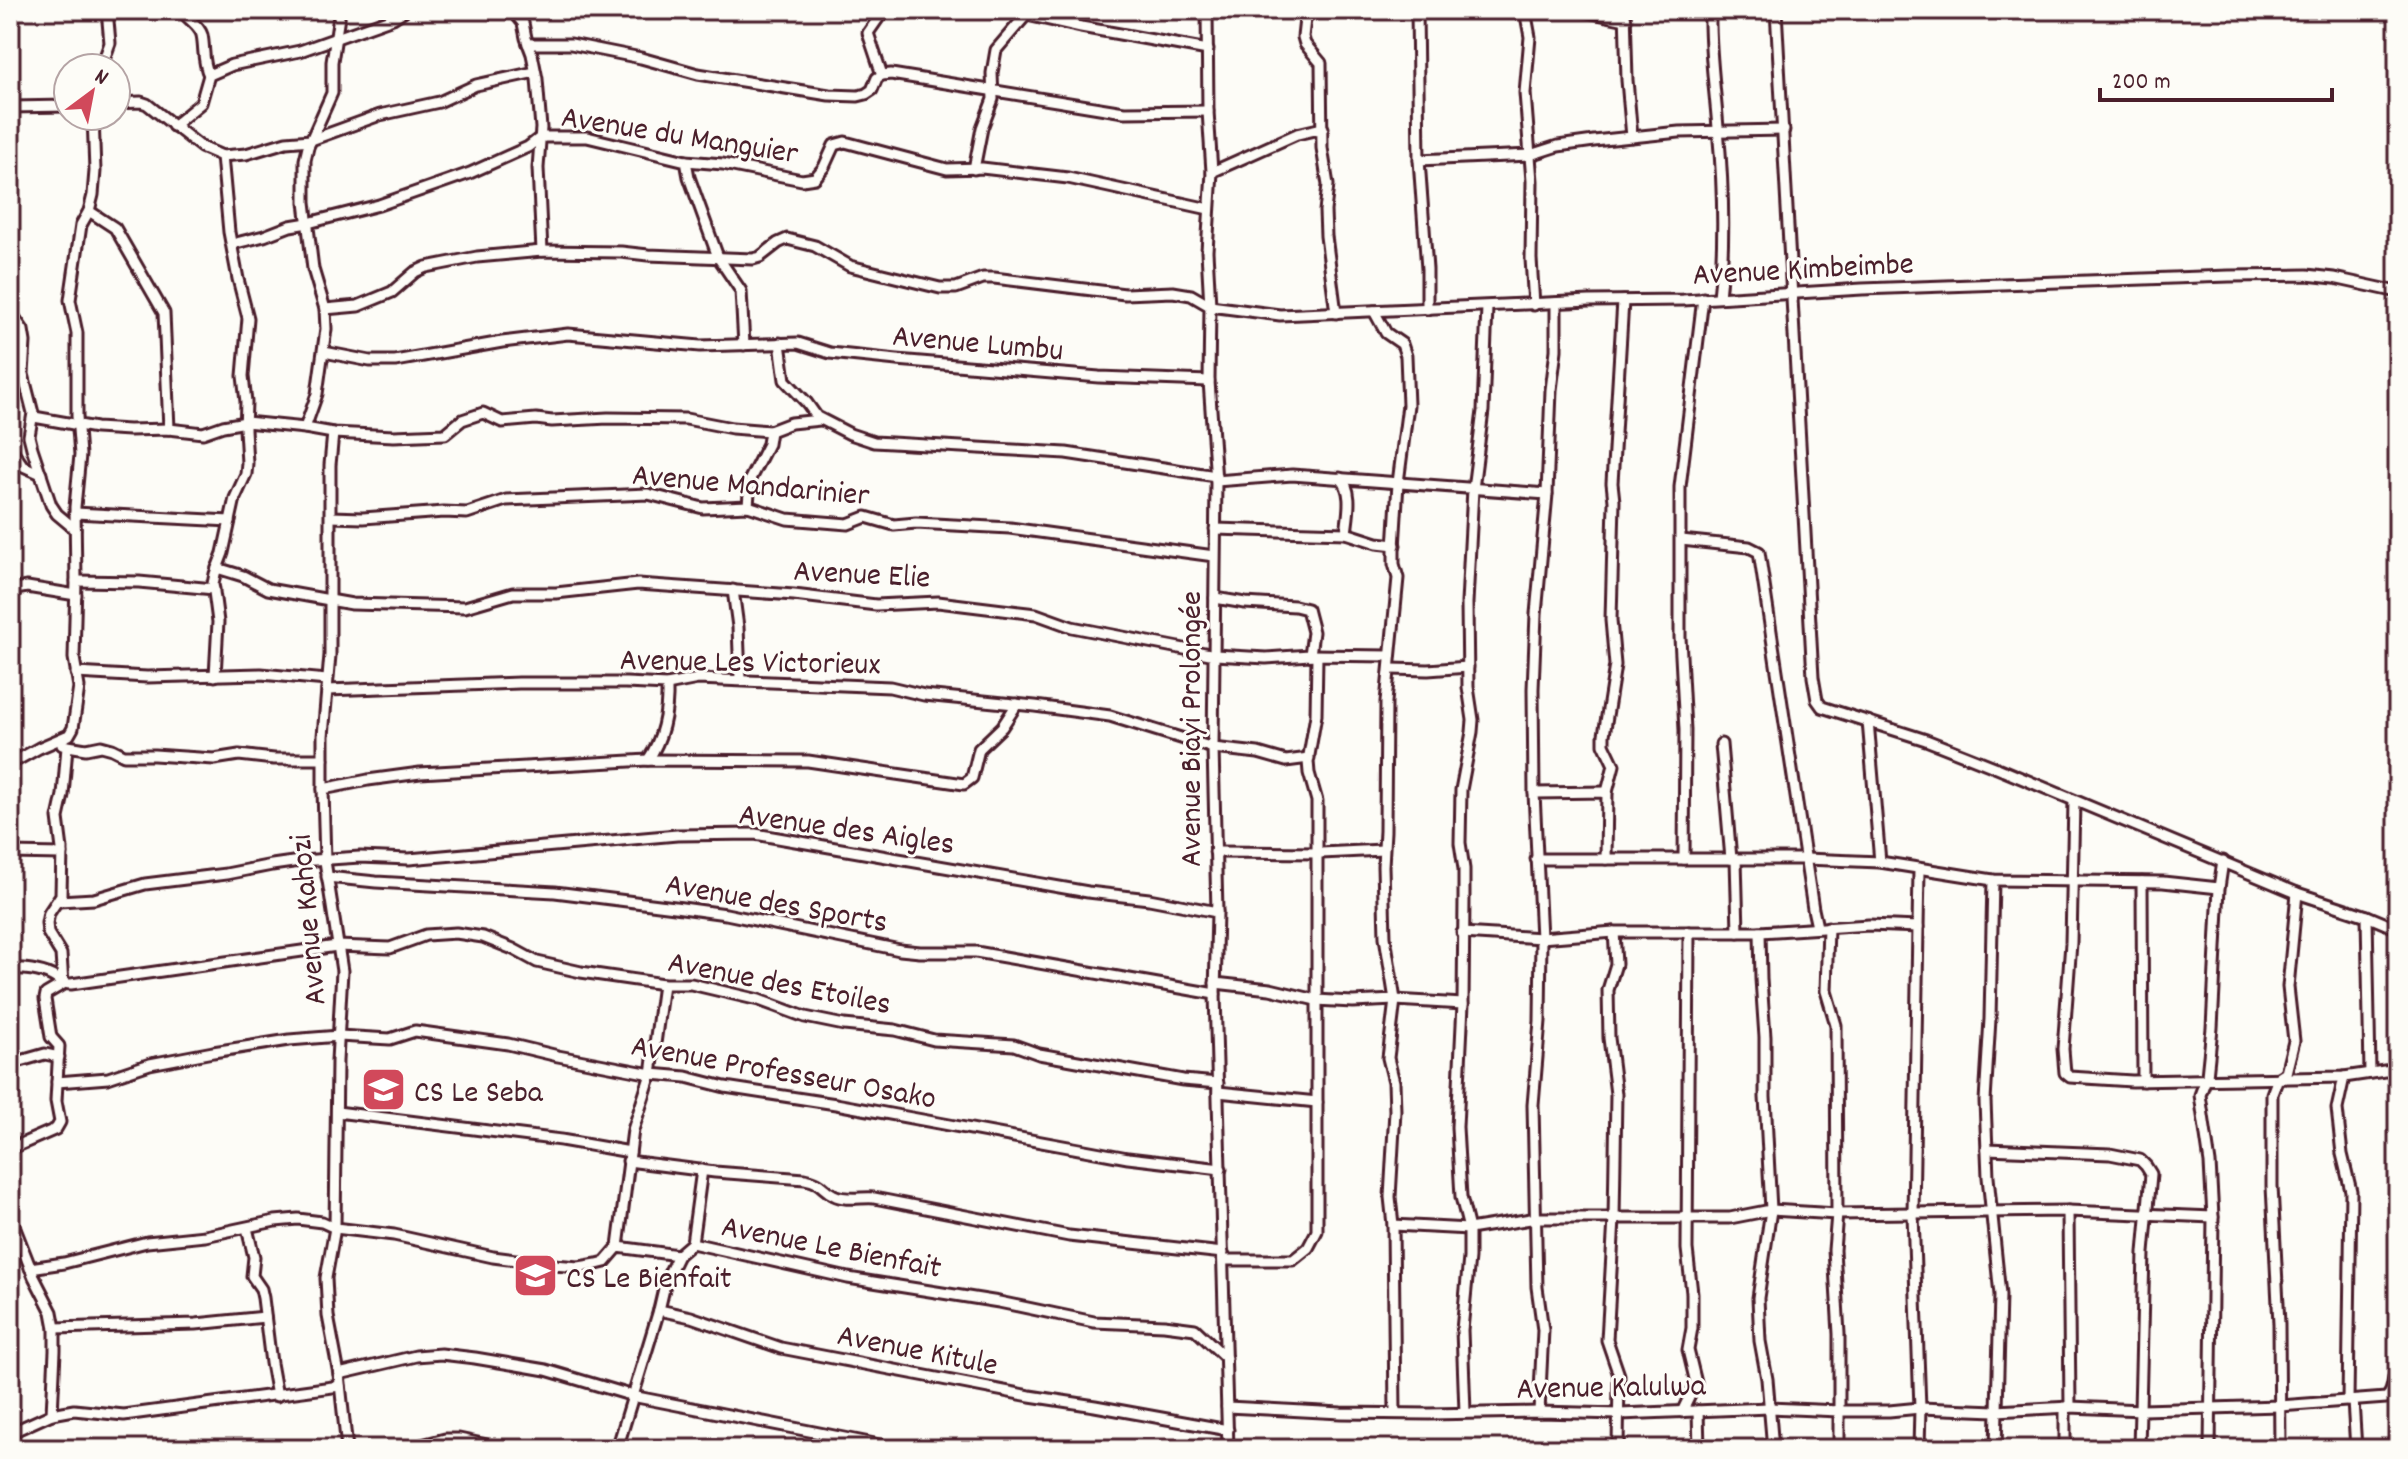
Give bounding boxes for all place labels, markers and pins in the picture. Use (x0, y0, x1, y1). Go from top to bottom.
school or university icon: CS Le Seba (359, 1066, 407, 1114)
place label: CS Le Seba (414, 1072, 544, 1118)
school or university icon: CS Le Bienfait (511, 1252, 559, 1300)
place label: CS Le Bienfait (566, 1258, 732, 1304)

